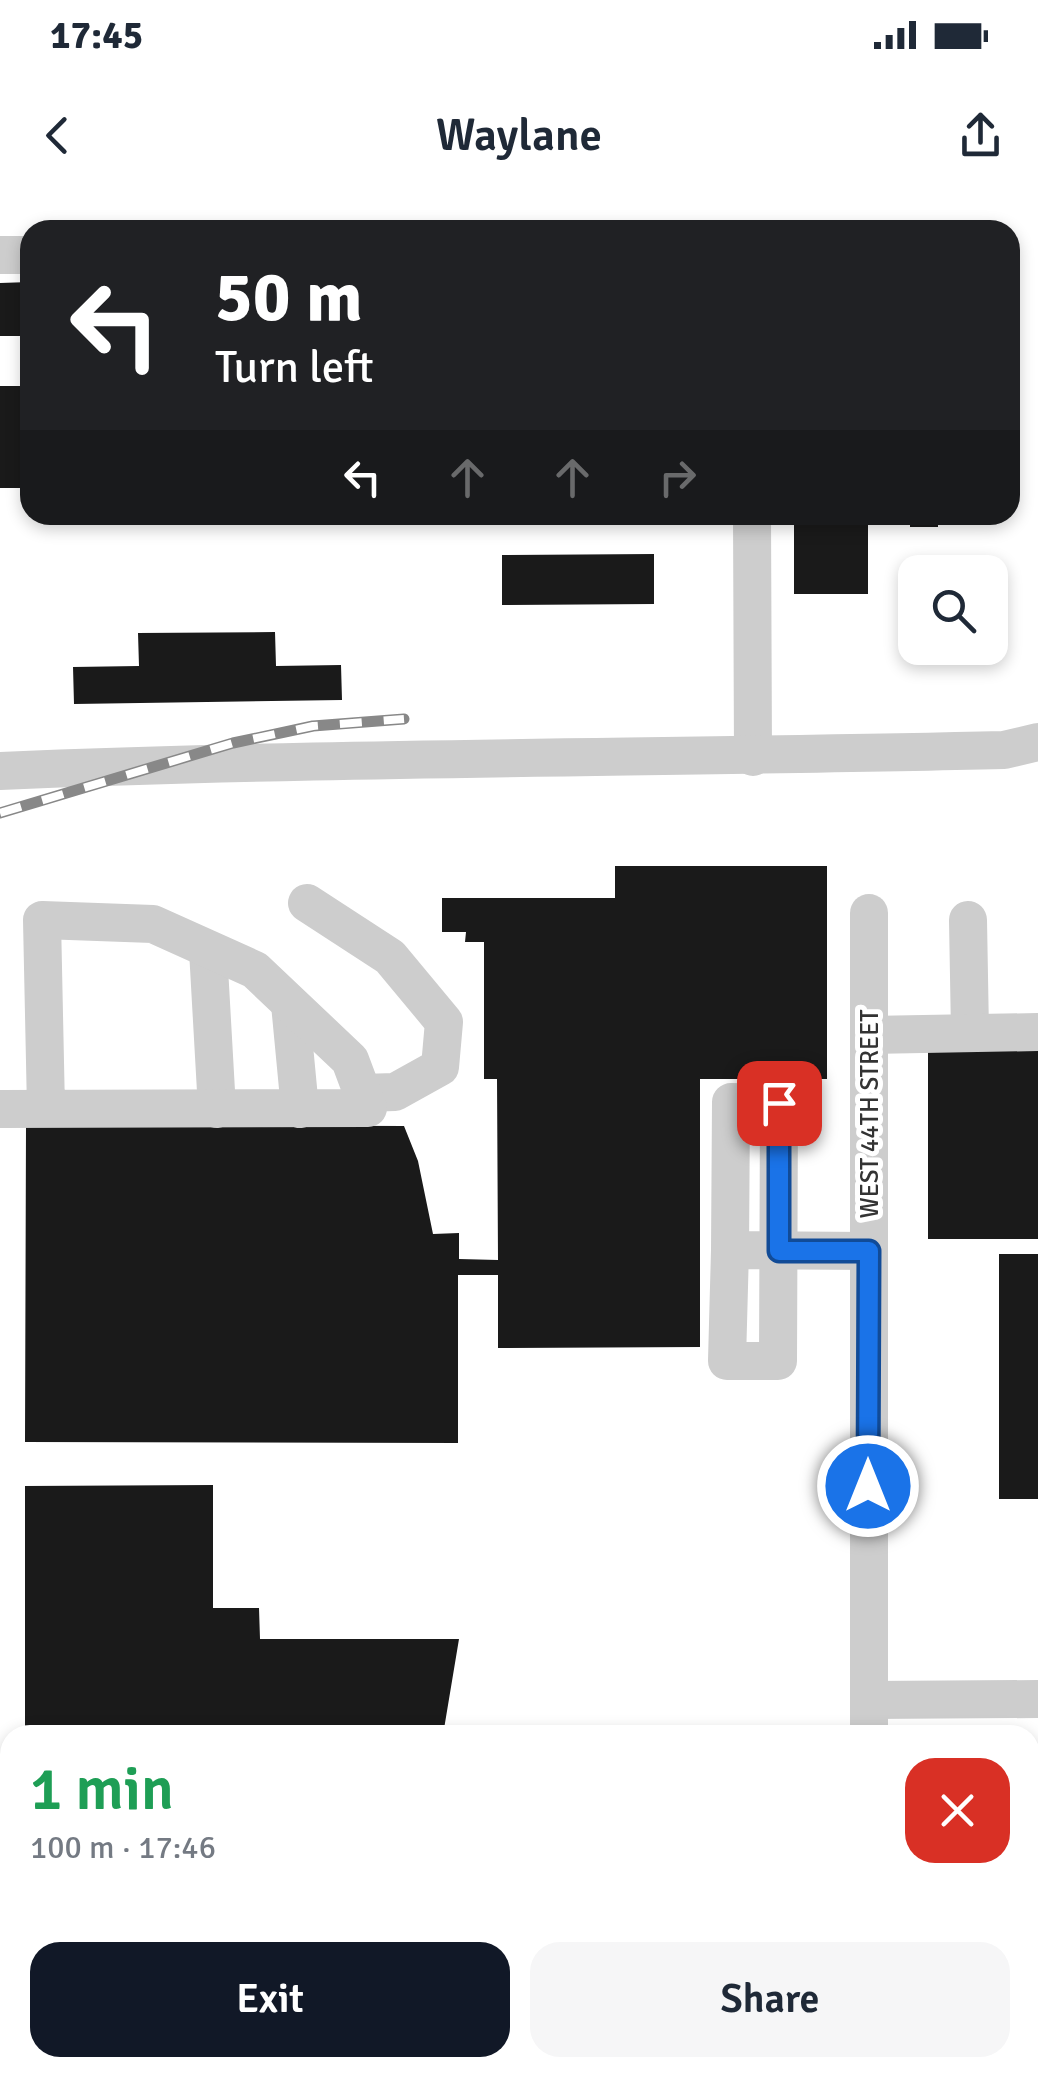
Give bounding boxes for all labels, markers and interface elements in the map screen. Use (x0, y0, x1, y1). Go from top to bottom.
text: 17:45 (50, 12, 143, 59)
icon: back (30, 108, 85, 163)
text: Waylane (436, 108, 602, 163)
icon: share (953, 108, 1008, 163)
text: 50 m (215, 254, 363, 340)
icon: left (50, 260, 180, 390)
text: Turn left (215, 340, 374, 395)
icon: left (335, 450, 390, 505)
icon: ahead (440, 450, 495, 505)
icon: ahead (545, 450, 600, 505)
icon: right (650, 450, 705, 505)
map controls (898, 555, 1008, 665)
button: search (898, 555, 1008, 665)
street label: WEST 44TH STREET (854, 1009, 885, 1219)
pin (737, 1061, 822, 1146)
icon: arrive (752, 1076, 807, 1131)
position arrow (816, 1434, 920, 1538)
text: 1 min (30, 1753, 174, 1827)
button: close (905, 1758, 1010, 1863)
text: 100 m · 17:46 (30, 1828, 216, 1867)
button: Exit (30, 1942, 510, 2057)
button: Share (530, 1942, 1010, 2057)

